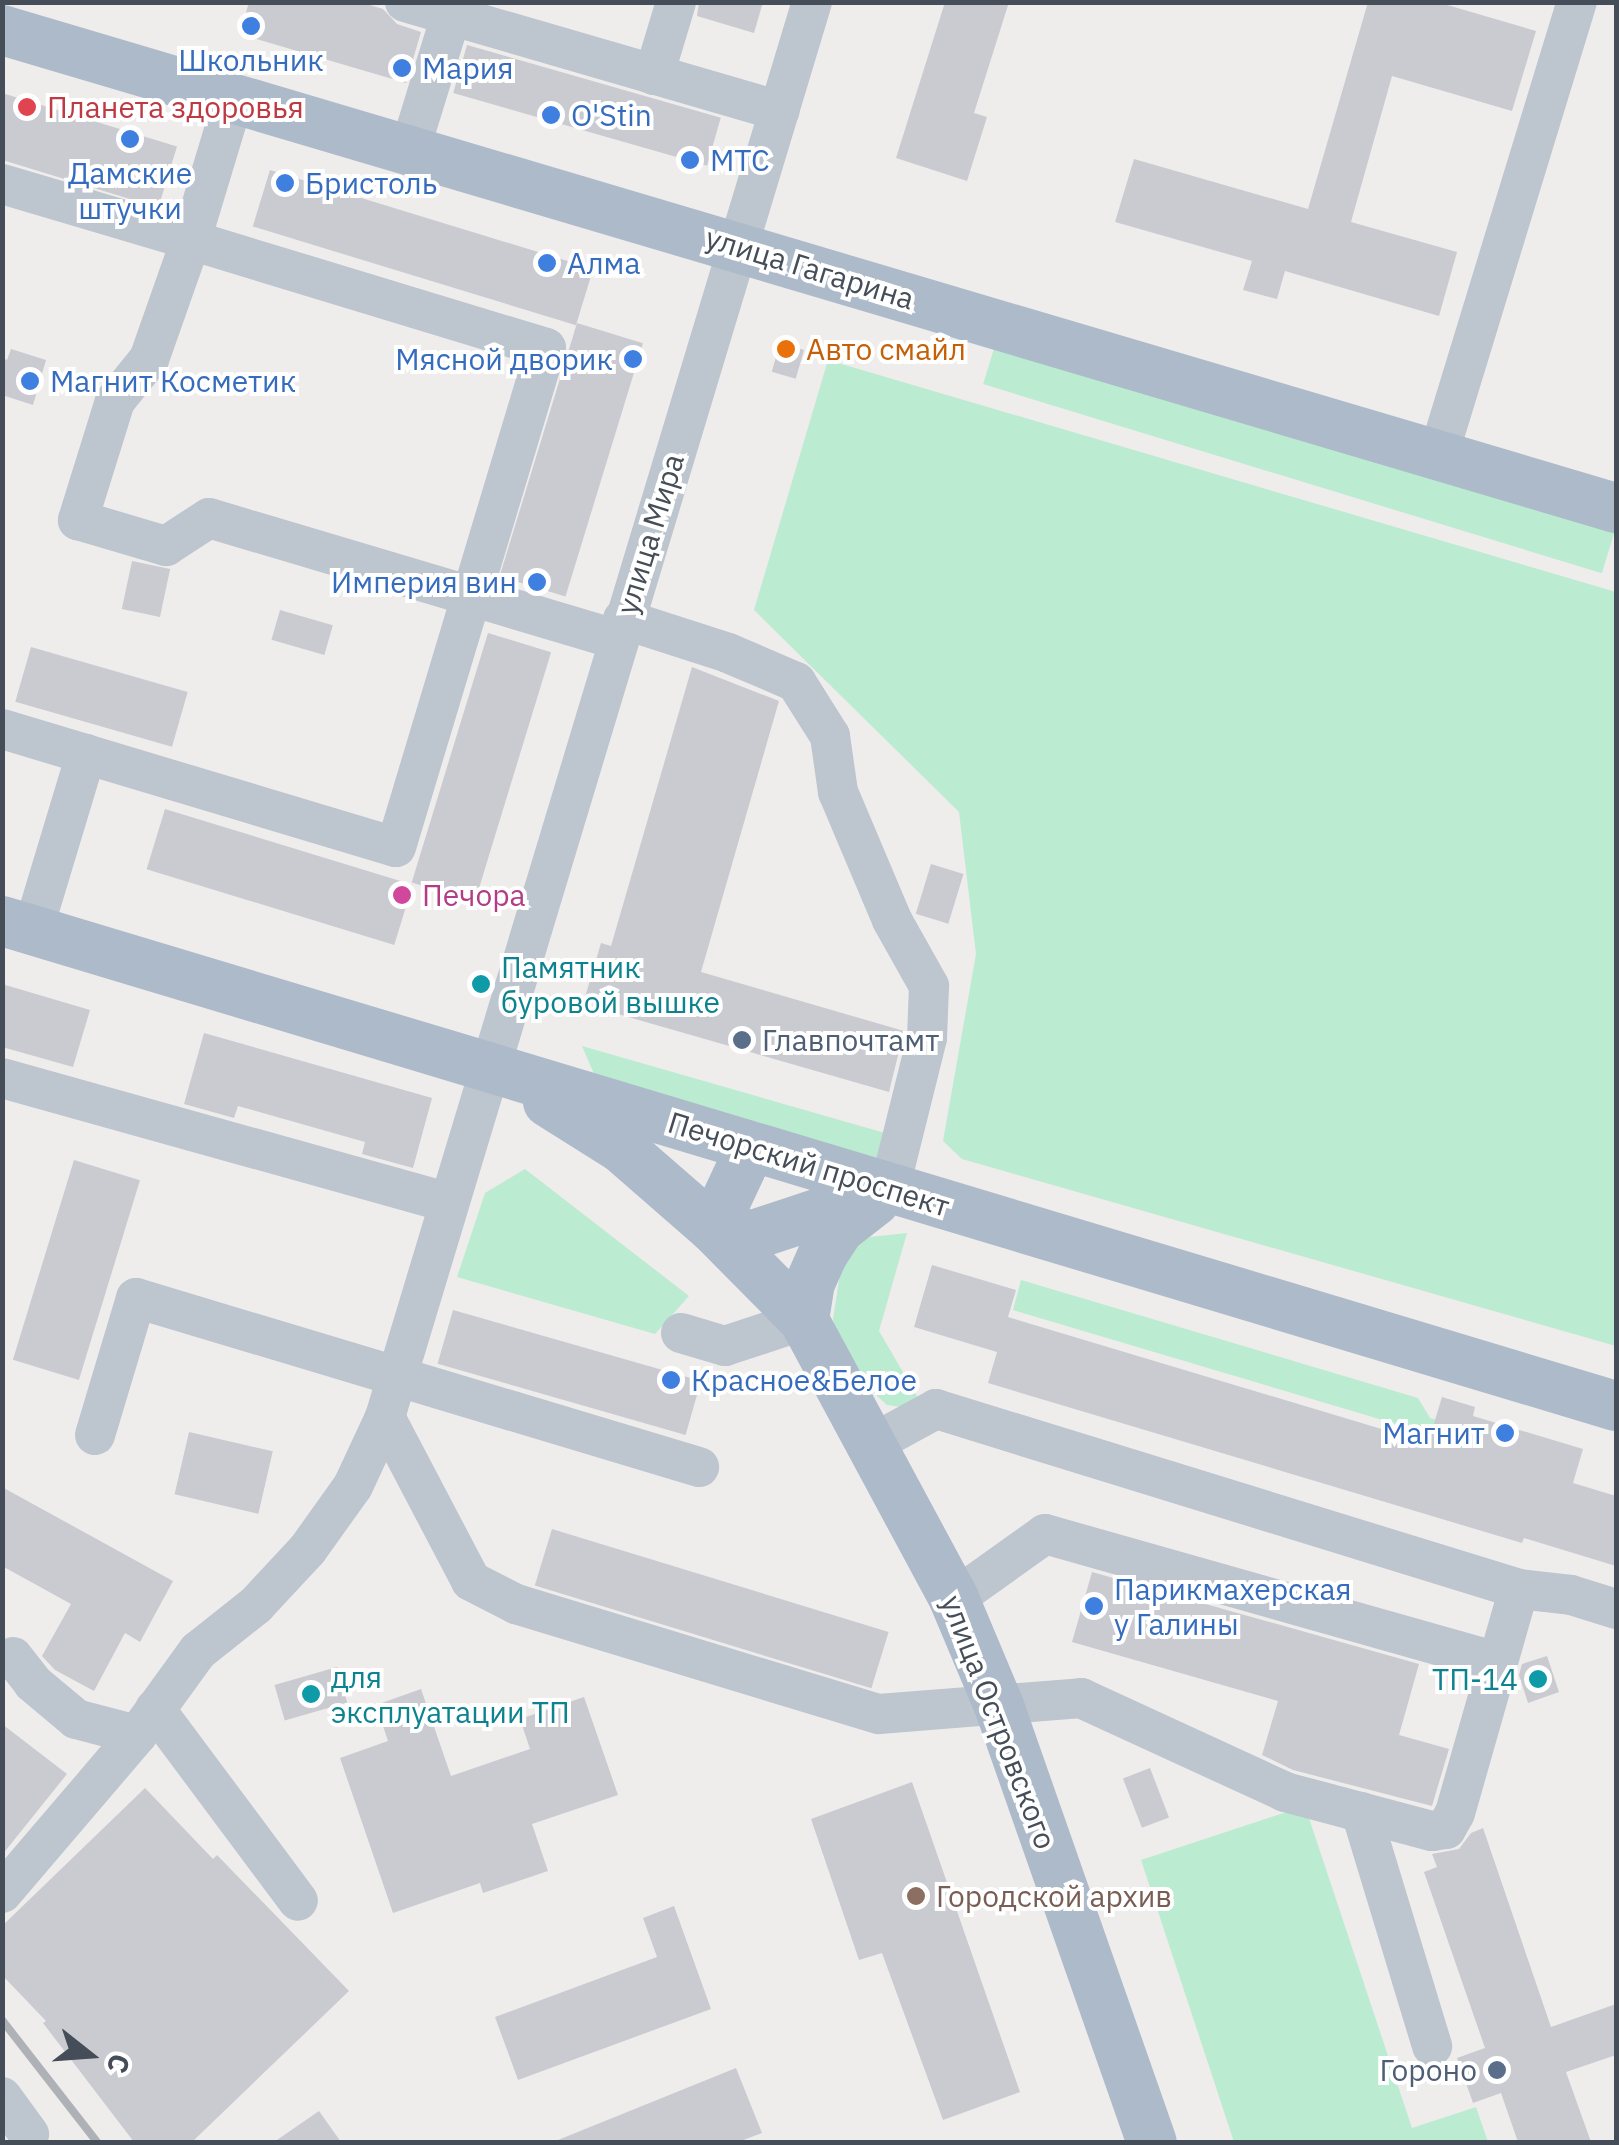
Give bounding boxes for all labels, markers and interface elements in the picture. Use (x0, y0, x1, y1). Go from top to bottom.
marker: Школьник (240, 15, 262, 37)
place label: Школьник (178, 42, 324, 78)
place label: Мария (422, 50, 513, 86)
marker: Мария (391, 57, 413, 79)
place label: Планета здоровья (47, 89, 304, 125)
marker: Планета здоровья (16, 96, 38, 118)
place label: O'Stin (571, 97, 652, 133)
marker: O'Stin (540, 104, 562, 126)
marker: Дамские штучки (119, 128, 141, 150)
place label: МТС (710, 142, 770, 178)
marker: МТС (679, 149, 701, 171)
place label: Дамские штучки (68, 155, 192, 226)
place label: Бристоль (305, 165, 437, 201)
marker: Бристоль (274, 172, 296, 194)
street label: улица Гагарина (701, 219, 919, 317)
place label: Алма (567, 245, 640, 281)
marker: Алма (536, 252, 558, 274)
place label: Авто смайл (806, 331, 966, 367)
marker: Авто смайл (775, 338, 797, 360)
place label: Мясной дворик (395, 341, 613, 377)
marker: Мясной дворик (622, 348, 644, 370)
place label: Магнит Косметик (50, 363, 296, 399)
marker: Магнит Косметик (19, 370, 41, 392)
street label: улица Мира (609, 450, 691, 618)
place label: Империя вин (331, 564, 517, 600)
marker: Империя вин (526, 571, 548, 593)
place label: Печора (422, 877, 526, 913)
marker: Печора (391, 884, 413, 906)
place label: Памятник буровой вышке (501, 949, 720, 1020)
marker: Памятник буровой вышке (470, 973, 492, 995)
place label: Главпочтамт (762, 1022, 939, 1058)
marker: Главпочтамт (731, 1029, 753, 1051)
street label: Печорский проспект (664, 1104, 954, 1224)
place label: Красное&Белое (691, 1362, 917, 1398)
marker: Красное&Белое (660, 1369, 682, 1391)
place label: Магнит (1382, 1415, 1485, 1451)
marker: Магнит (1494, 1422, 1516, 1444)
place label: Парикмахерская у Галины (1114, 1571, 1351, 1642)
street label: улица Островского (934, 1590, 1064, 1854)
marker: Парикмахерская у Галины (1083, 1595, 1105, 1617)
place label: для эксплуатации ТП (331, 1659, 570, 1730)
place label: ТП-14 (1432, 1661, 1518, 1697)
marker: ТП-14 (1527, 1668, 1549, 1690)
marker: для эксплуатации ТП (300, 1683, 322, 1705)
place label: Городской архив (936, 1878, 1172, 1914)
marker: Городской архив (905, 1885, 927, 1907)
north arrow (40, 2005, 140, 2105)
text: С (99, 2050, 140, 2078)
place label: Гороно (1380, 2052, 1477, 2088)
marker: Гороно (1486, 2059, 1508, 2081)

